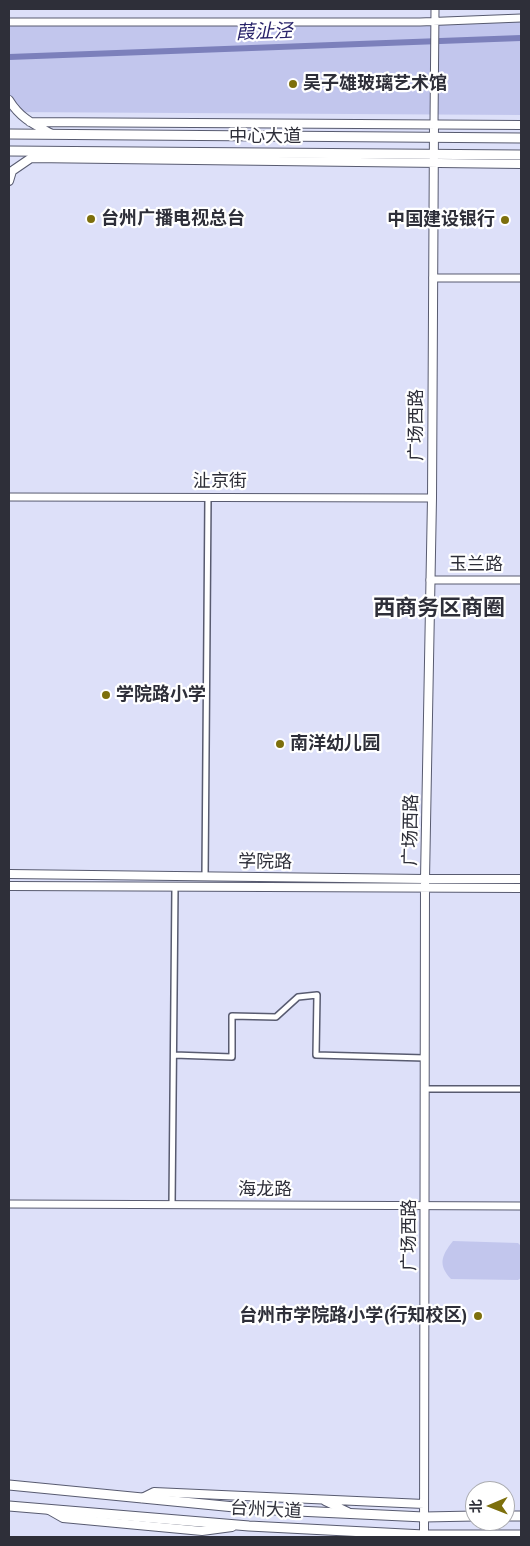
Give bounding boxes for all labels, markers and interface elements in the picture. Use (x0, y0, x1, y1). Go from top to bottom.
water label: 葭沚泾 (235, 20, 293, 44)
place label: 吴子雄玻璃艺术馆 (303, 73, 447, 95)
marker: 吴子雄玻璃艺术馆 (287, 78, 299, 90)
street label: 中心大道 (229, 126, 301, 148)
place label: 台州广播电视总台 (101, 208, 245, 230)
place label: 中国建设银行 (387, 209, 495, 231)
marker: 台州广播电视总台 (85, 213, 97, 225)
marker: 中国建设银行 (499, 214, 511, 226)
street label: 广场西路 (406, 389, 428, 461)
street label: 沚京街 (193, 471, 247, 493)
street label: 玉兰路 (449, 554, 503, 576)
district label: 西商务区商圈 (373, 595, 505, 621)
place label: 学院路小学 (116, 684, 206, 706)
marker: 学院路小学 (100, 689, 112, 701)
place label: 南洋幼儿园 (290, 733, 380, 755)
marker: 南洋幼儿园 (274, 738, 286, 750)
street label: 广场西路 (400, 794, 422, 866)
street label: 学院路 (238, 851, 292, 873)
street label: 海龙路 (238, 1179, 292, 1201)
street label: 广场西路 (399, 1199, 421, 1271)
place label: 台州市学院路小学(行知校区) (239, 1305, 468, 1327)
marker: 台州市学院路小学(行知校区) (472, 1310, 484, 1322)
north arrow (465, 1481, 515, 1531)
street label: 台州大道 (229, 1497, 303, 1523)
text: 北 (467, 1499, 485, 1513)

